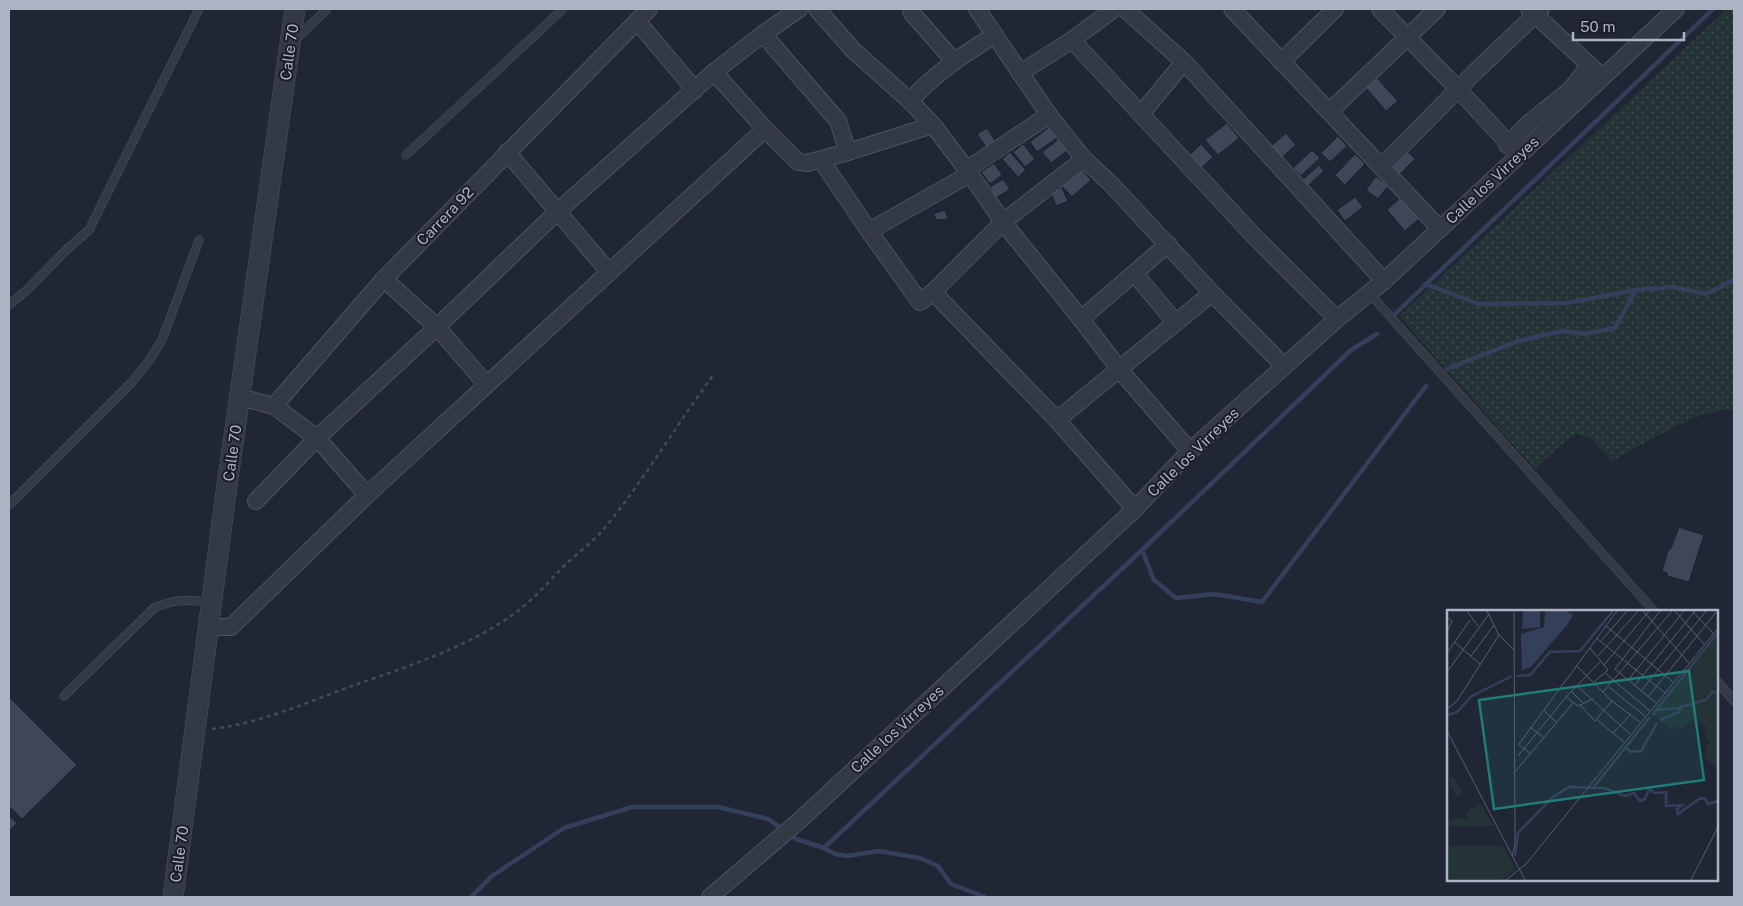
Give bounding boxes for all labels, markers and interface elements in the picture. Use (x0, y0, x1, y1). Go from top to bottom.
scale bar (1573, 10, 1684, 42)
text: 50 m (1580, 18, 1615, 35)
street label: Calle 70 (277, 23, 301, 81)
street label: Calle los Virreyes (1442, 133, 1542, 227)
street label: Carrera 92 (413, 183, 477, 249)
street label: Calle los Virreyes (1144, 404, 1242, 500)
street label: Calle 70 (220, 424, 244, 482)
inset map (1447, 610, 1718, 881)
street label: Calle los Virreyes (847, 682, 947, 776)
street label: Calle 70 (167, 825, 191, 883)

